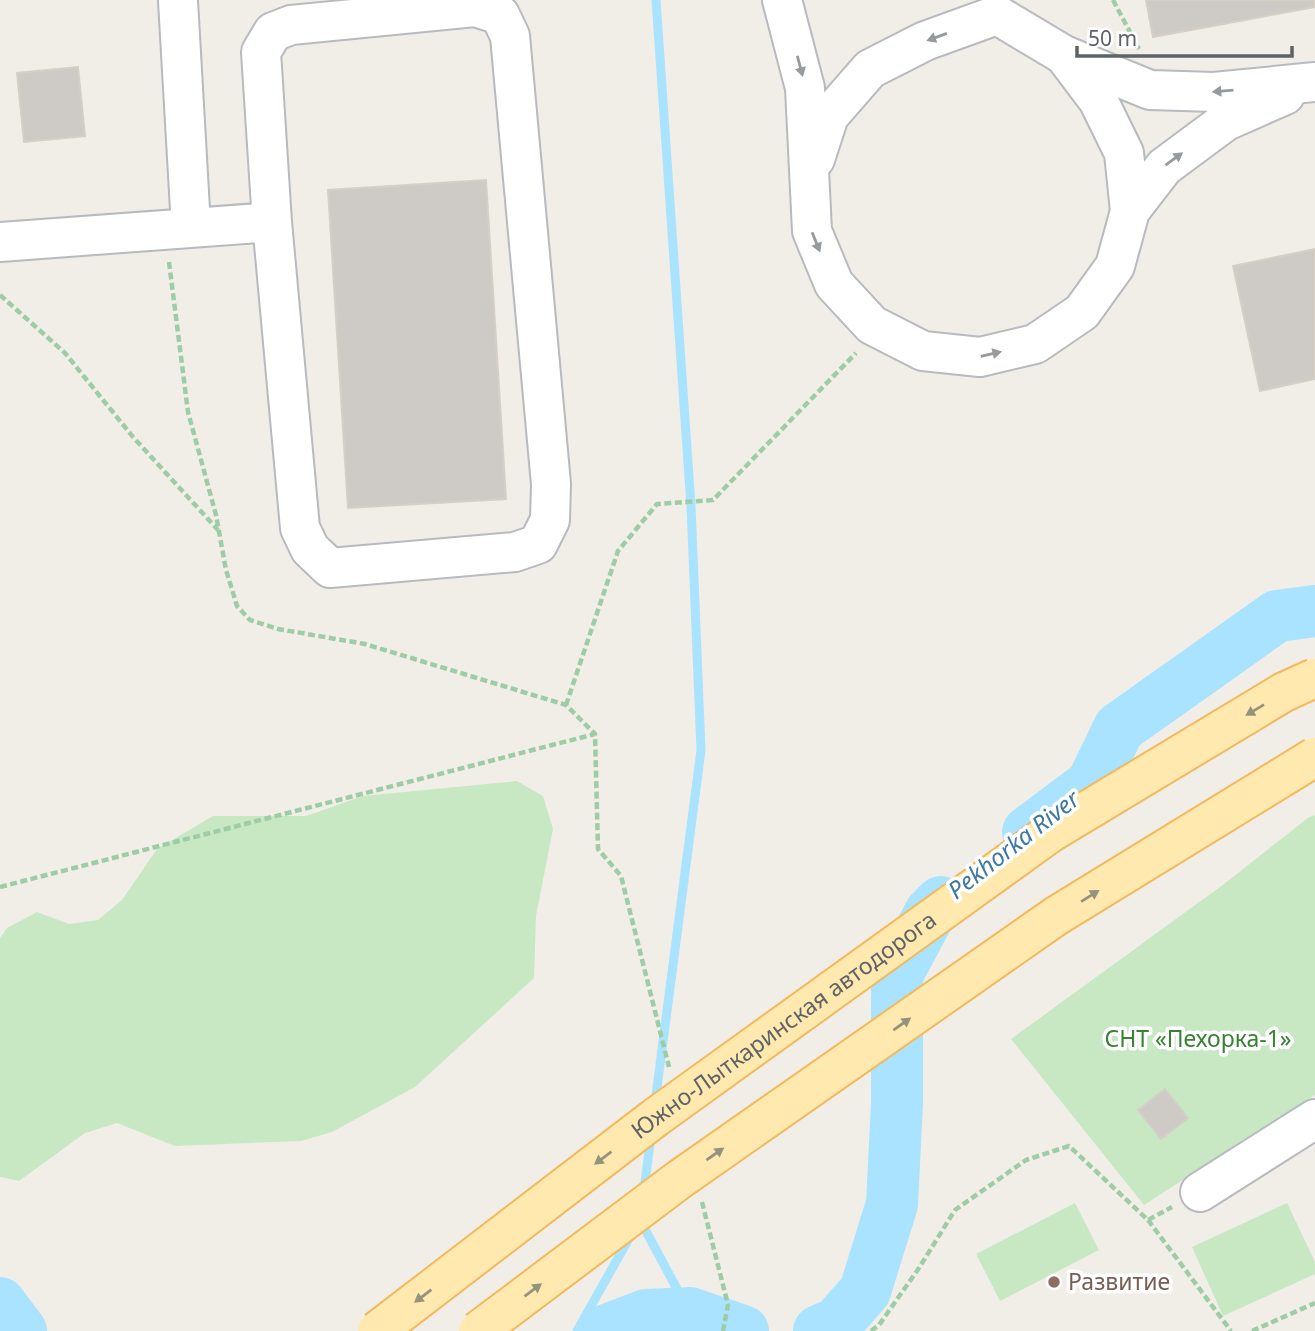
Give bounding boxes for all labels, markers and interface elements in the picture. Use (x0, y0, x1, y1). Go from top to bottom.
scale bar (1077, 14, 1292, 58)
text: 50 m (1088, 24, 1137, 52)
one-way arrow (926, 32, 947, 43)
one-way arrow (795, 56, 805, 77)
one-way arrow (1212, 86, 1234, 97)
one-way arrow (1165, 152, 1183, 166)
one-way arrow (811, 231, 822, 252)
one-way arrow (980, 349, 1002, 360)
one-way arrow (1245, 704, 1264, 716)
water label: Pekhorka River (940, 781, 1087, 906)
one-way arrow (1080, 889, 1099, 902)
street label: Южно-Лыткаринская автодорога (624, 903, 942, 1146)
one-way arrow (893, 1017, 911, 1031)
park label: СНТ «Пехорка-1» (1104, 1022, 1292, 1054)
one-way arrow (706, 1147, 724, 1161)
one-way arrow (594, 1150, 612, 1164)
place label: Развитие (1068, 1265, 1170, 1297)
marker: Развитие (1046, 1274, 1062, 1290)
one-way arrow (524, 1283, 542, 1297)
one-way arrow (414, 1288, 432, 1303)

